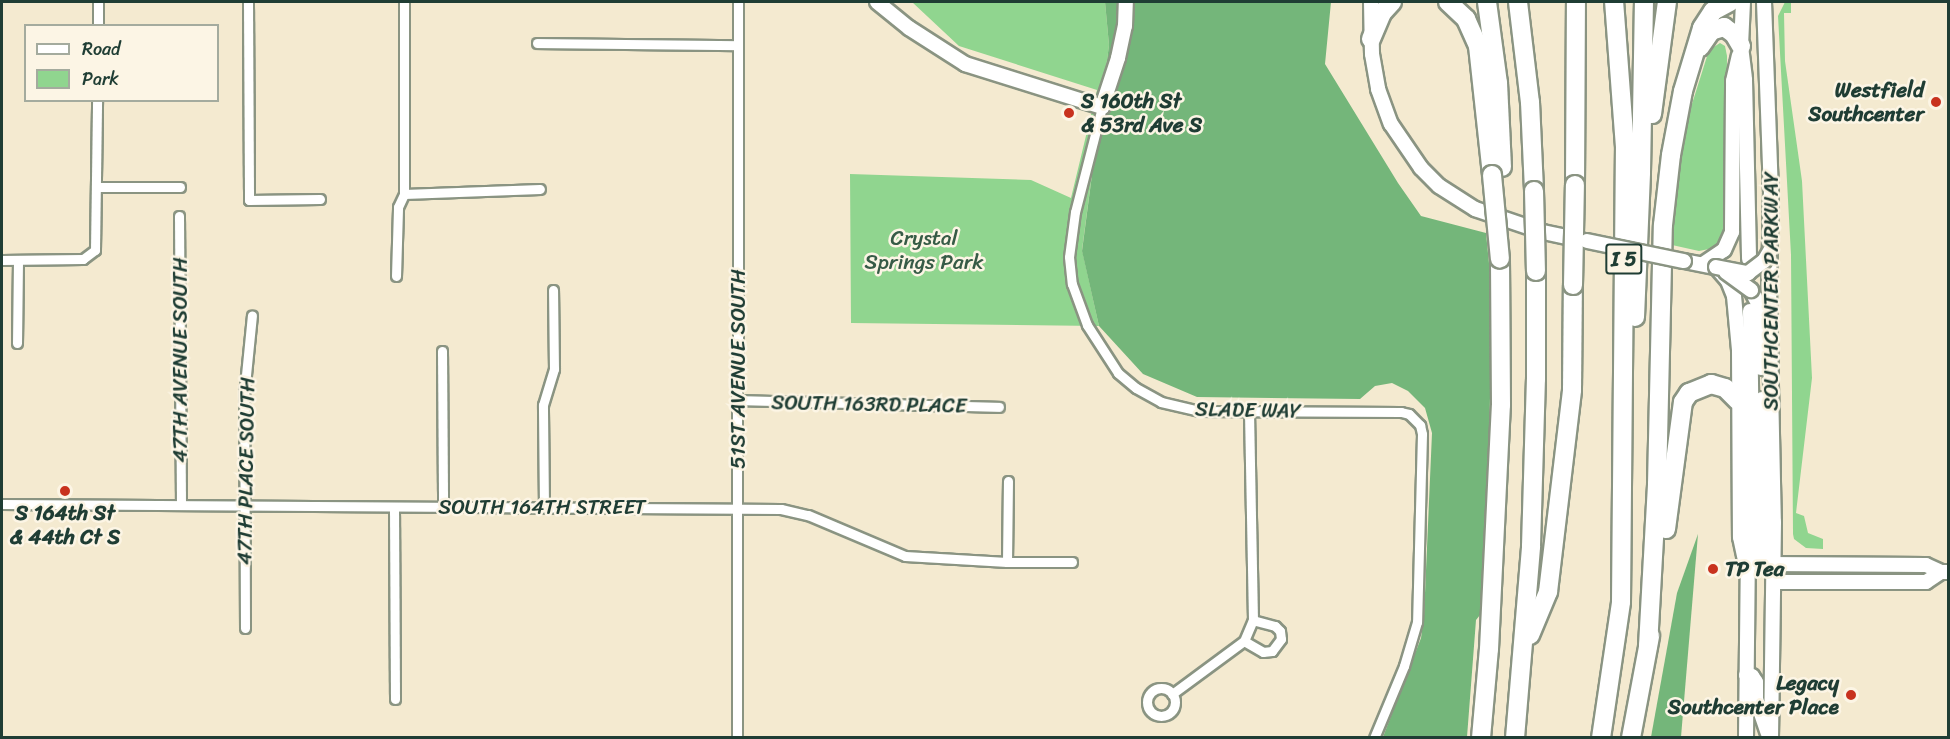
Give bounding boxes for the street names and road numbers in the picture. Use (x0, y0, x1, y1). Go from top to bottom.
street label: SOUTHCENTER PARKWAY (1758, 173, 1784, 409)
road number: I 5 (1604, 242, 1644, 276)
street label: 47TH AVENUE SOUTH (167, 257, 193, 463)
street label: 51ST AVENUE SOUTH (725, 268, 751, 470)
street label: 47TH PLACE SOUTH (232, 376, 260, 566)
street label: SOUTH 163RD PLACE (771, 390, 967, 418)
street label: SLADE WAY (1195, 396, 1301, 424)
street label: SOUTH 164TH STREET (437, 494, 647, 520)

